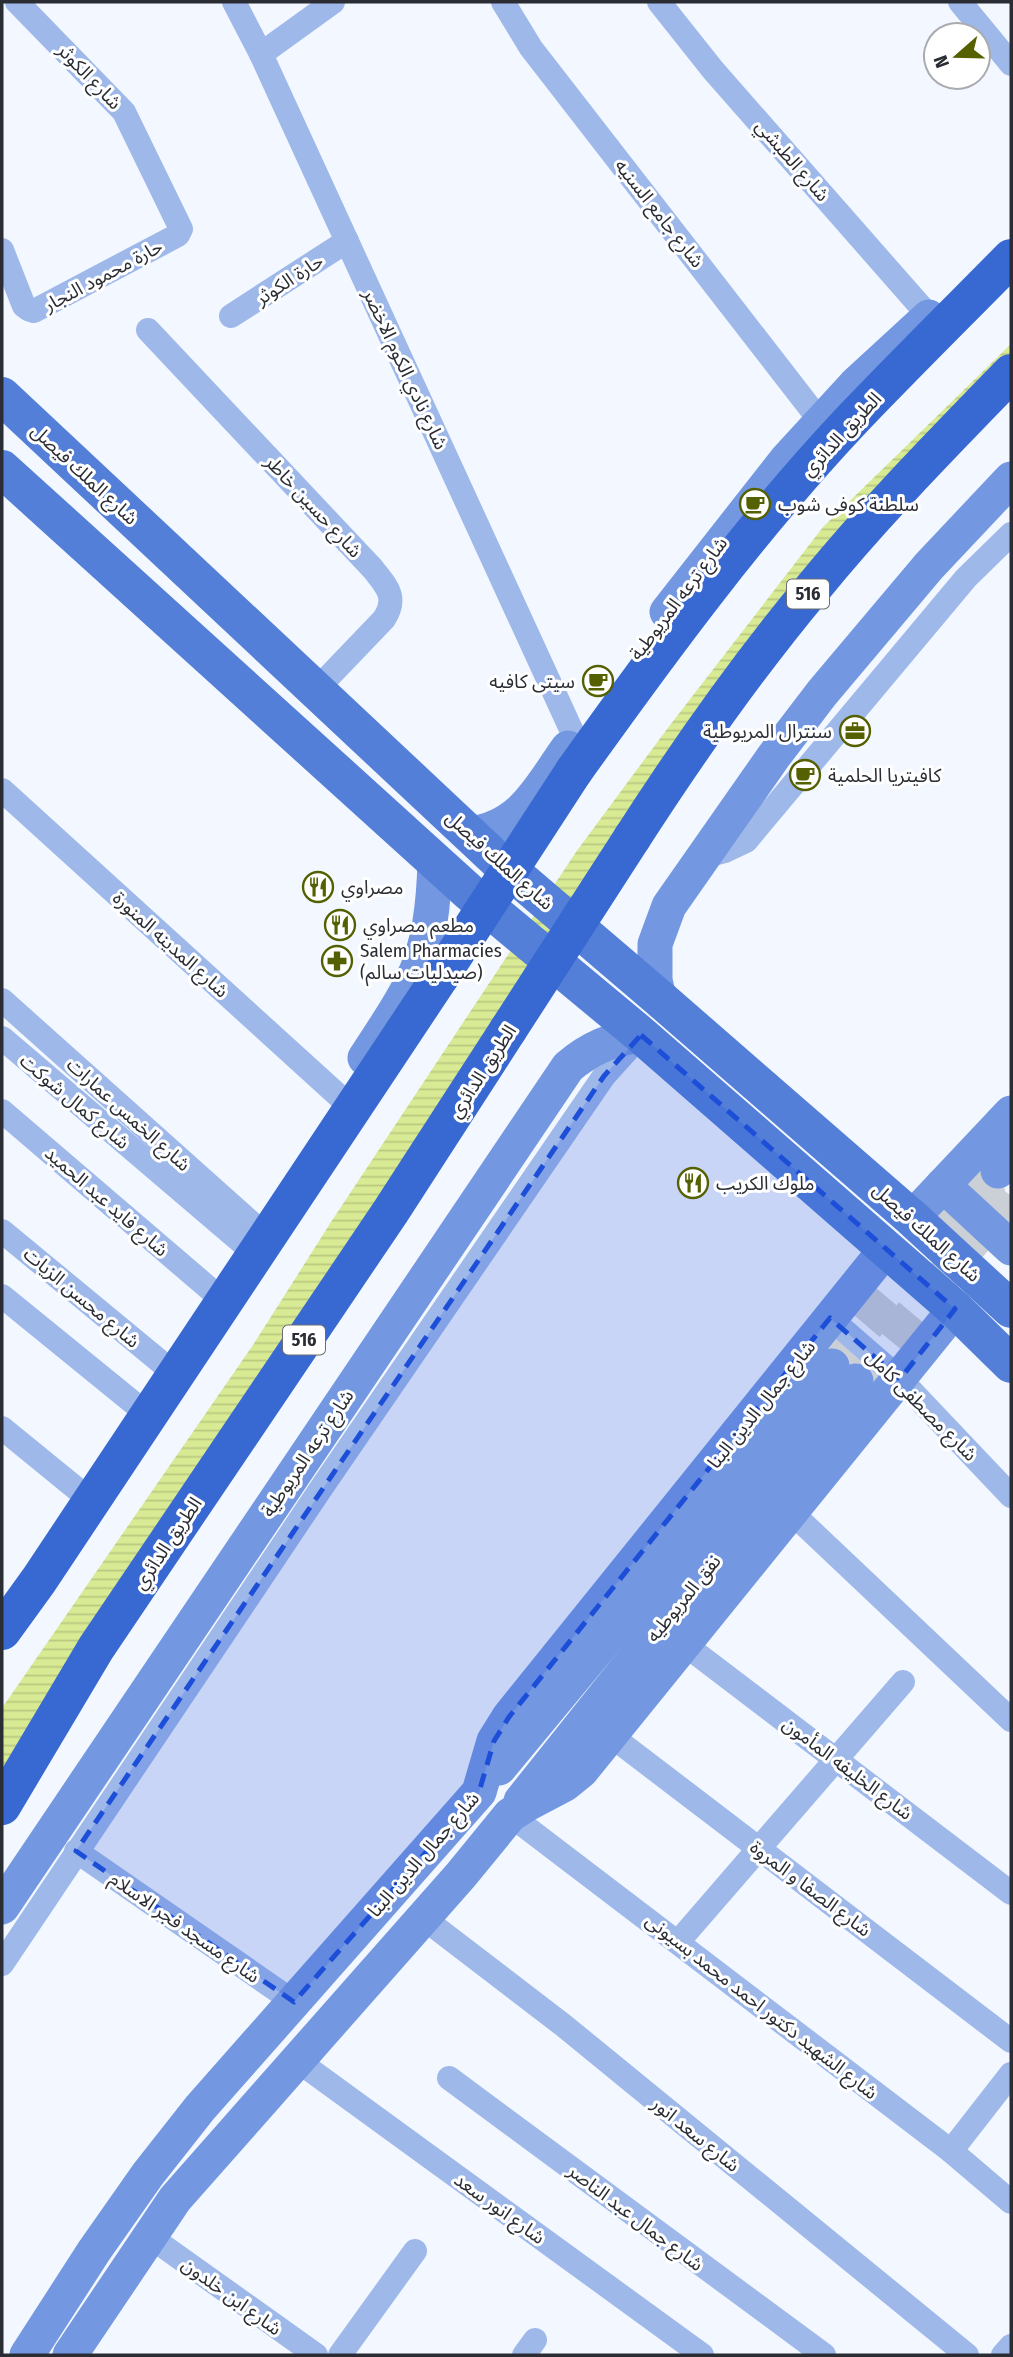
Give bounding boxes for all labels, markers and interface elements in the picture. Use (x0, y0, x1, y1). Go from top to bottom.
north arrow (922, 21, 992, 91)
street label: شارع الكوثر (50, 38, 127, 116)
text: N (929, 52, 954, 71)
street label: شارع الطبشي (748, 115, 834, 208)
street label: شارع جامع السنيه (608, 155, 709, 274)
street label: حارة محمود النجار (39, 234, 167, 317)
street label: حارة الكوثر (250, 249, 328, 310)
street label: شارع نادي الكوم الاخضر (355, 285, 453, 454)
street label: الطريق الدائري (797, 388, 889, 483)
street label: شارع الملك فيصل (25, 419, 143, 531)
street label: شارع حسين خاطر (258, 450, 367, 564)
cafe icon: سلطنة كوفى شوب (738, 487, 772, 521)
place label: سلطنة كوفى شوب (778, 493, 919, 516)
street label: شارع ترعه المريوطية (624, 532, 734, 666)
road number: 516 (787, 580, 829, 608)
cafe icon: سيتى كافيه (581, 664, 615, 698)
place label: سيتى كافيه (489, 670, 575, 693)
office icon: سنترال المريوطية (838, 714, 872, 748)
place label: سنترال المريوطية (703, 720, 832, 743)
cafe icon: كافيتريا الحلمية (788, 758, 822, 792)
place label: كافيتريا الحلمية (828, 764, 942, 787)
street label: شارع الملك فيصل (440, 806, 558, 916)
restaurant icon: مصراوي (301, 870, 335, 904)
place label: مصراوي (341, 876, 404, 902)
street label: شارع المدينه المنورة (107, 886, 233, 1004)
restaurant icon: مطعم مصراوي (323, 908, 357, 942)
place label: مطعم مصراوي (363, 914, 474, 940)
place label: Salem Pharmacies (صيدليات سالم) (360, 939, 502, 987)
pharmacy icon: Salem Pharmacies (صيدليات سالم) (320, 944, 354, 978)
street label: الطريق الدائري (444, 1020, 524, 1124)
street label: شارع كمال شوكت (14, 1049, 134, 1155)
street label: شارع الخمس عمارات (61, 1053, 195, 1177)
street label: شارع فايد عبد الحميد (39, 1141, 173, 1263)
restaurant icon: ملوك الكريب (676, 1166, 710, 1200)
place label: ملوك الكريب (716, 1172, 814, 1195)
street label: شارع الملك فيصل (867, 1178, 985, 1288)
street label: شارع محسن الزيات (18, 1242, 144, 1354)
road number: 516 (283, 1325, 325, 1354)
street label: شارع جمال الدين البنا (703, 1335, 822, 1474)
street label: شارع مصطفى كامل (860, 1345, 982, 1467)
street label: شارع ترعه المريوطية (256, 1385, 360, 1522)
street label: الطريق الدائري (128, 1493, 210, 1596)
street label: نفق المريوطيه (641, 1550, 726, 1647)
street label: شارع الخليفه المأمون (777, 1712, 917, 1826)
street label: شارع جمال الدين البنا (363, 1787, 486, 1923)
street label: شارع الصفا و المروة (744, 1835, 876, 1943)
street label: شارع مسجد فجر الاسلام (104, 1867, 264, 1990)
street label: شارع الشهيد دكتور احمد محمد بسيونى (640, 1909, 882, 2106)
street label: شارع سعد انور (645, 2091, 744, 2178)
street label: شارع جمال عبد الناصر (561, 2158, 708, 2277)
street label: شارع انور سعد (449, 2168, 550, 2251)
street label: شارع ابن خلدون (176, 2252, 286, 2342)

